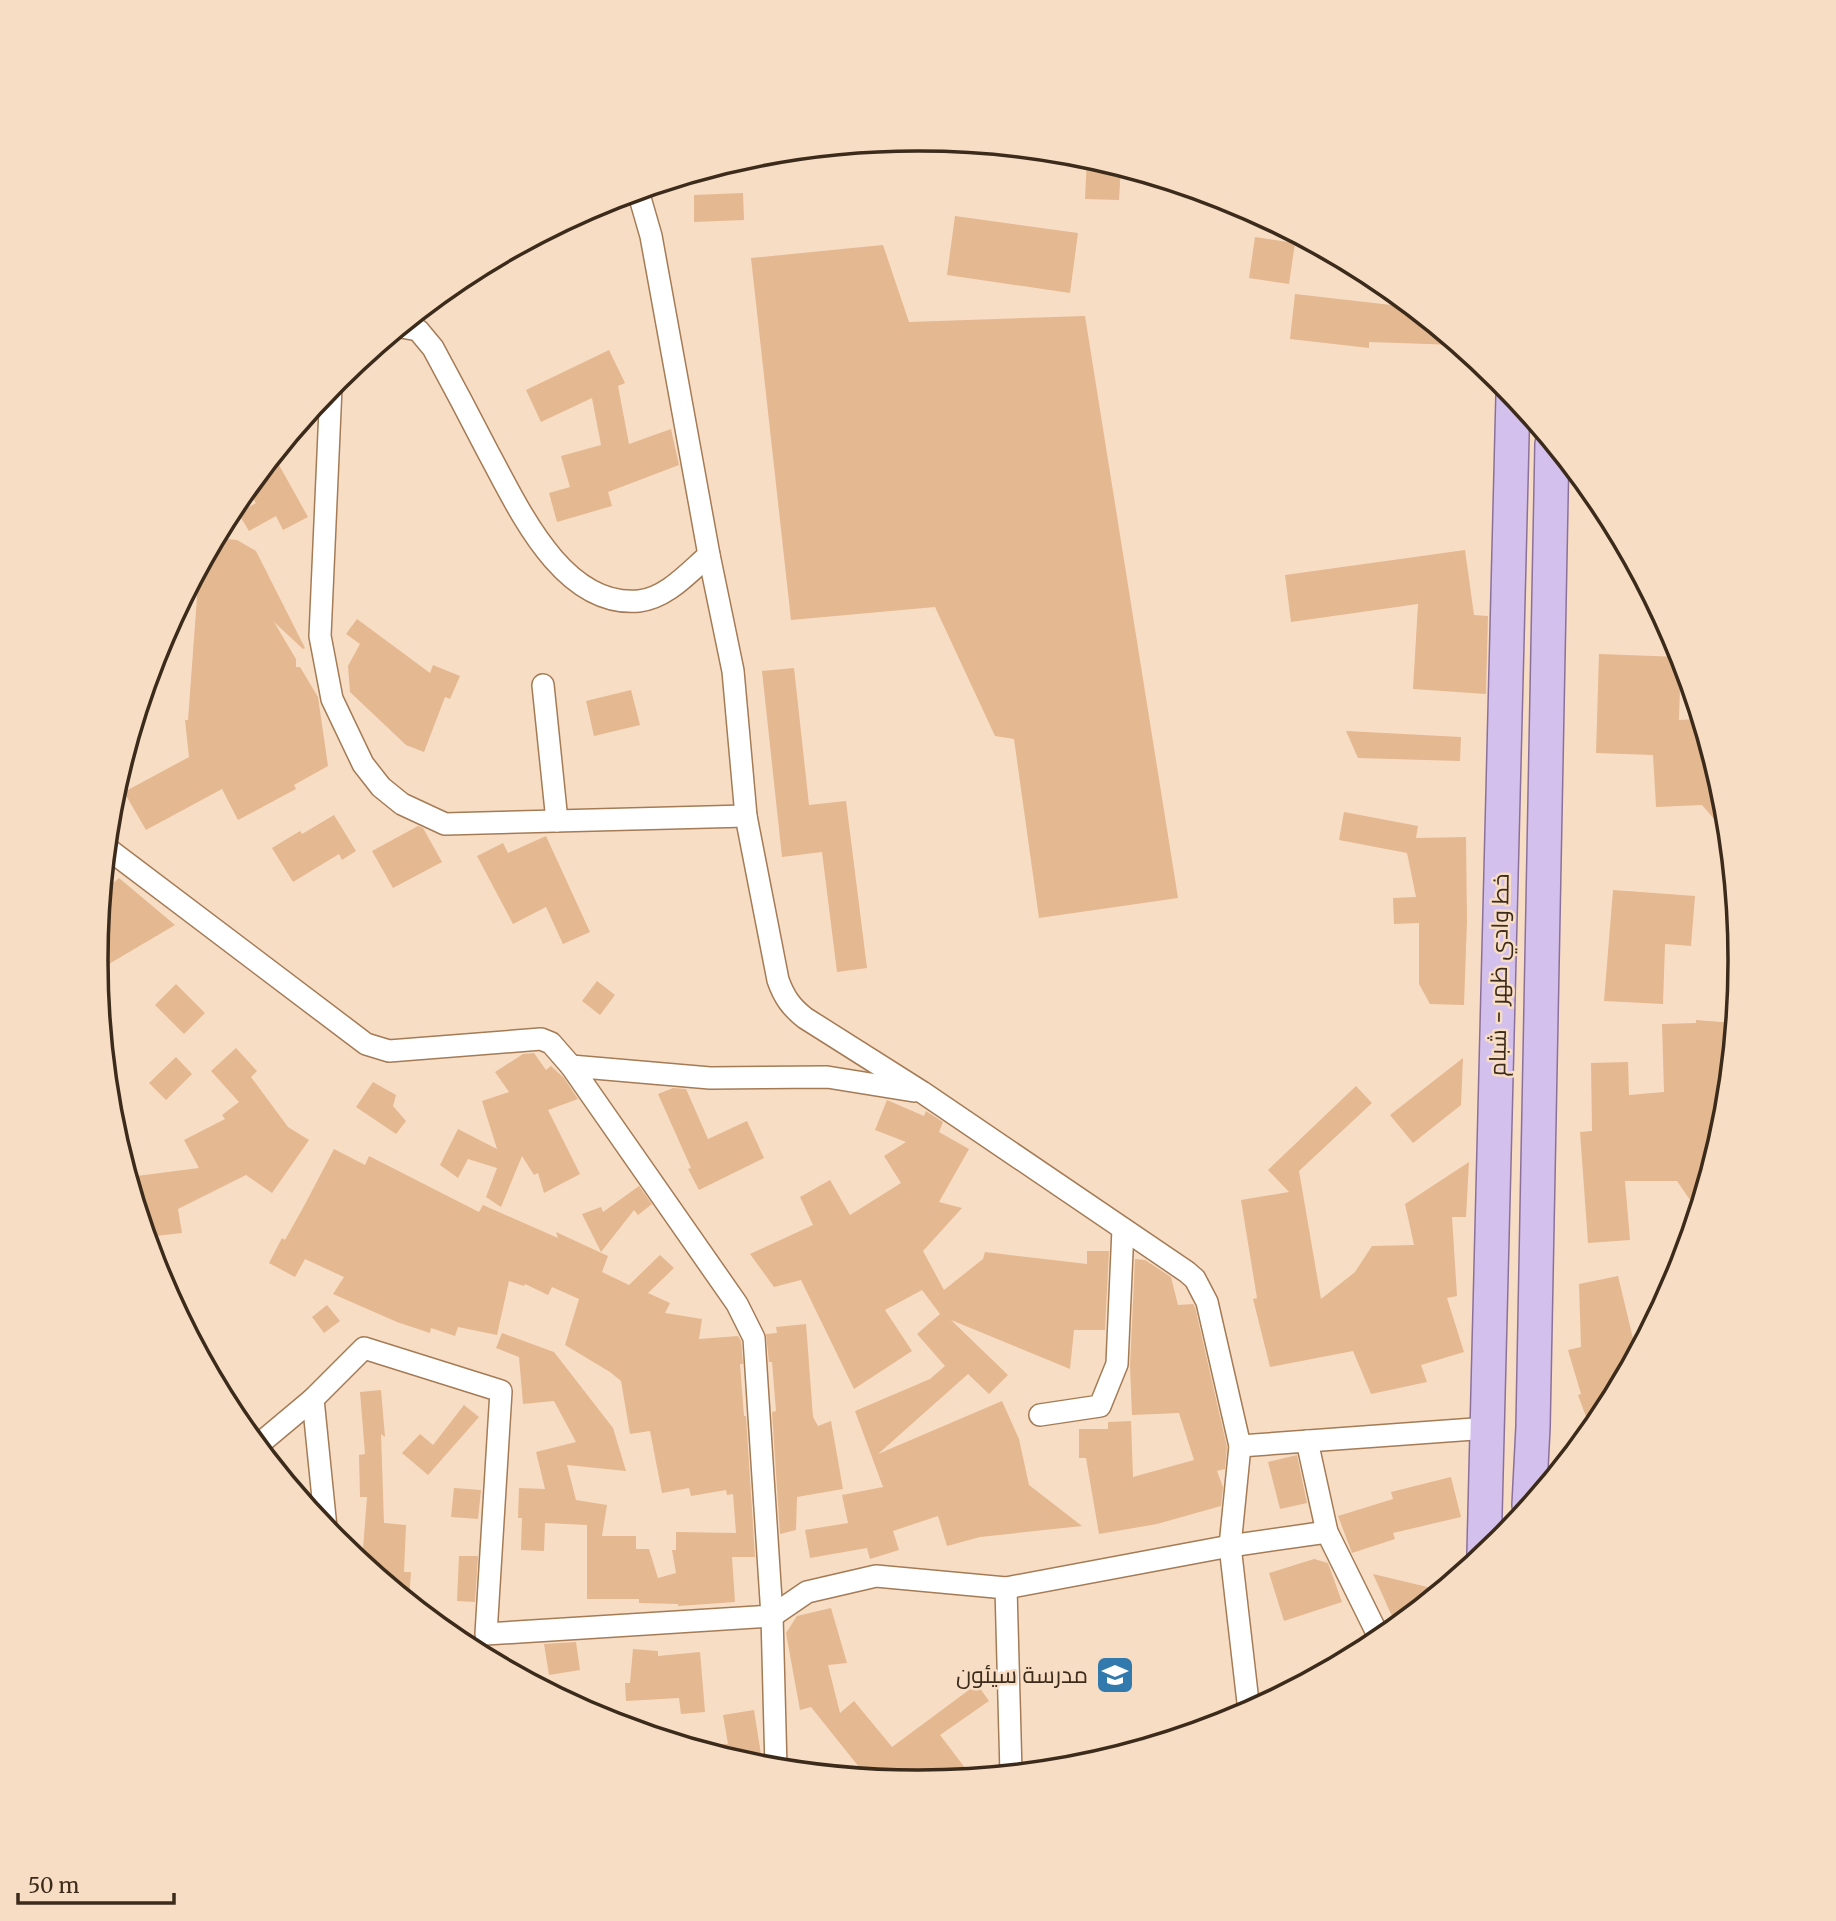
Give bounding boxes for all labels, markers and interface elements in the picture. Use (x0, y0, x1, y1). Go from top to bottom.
street label: خط وادي ظهر - شبام (1482, 873, 1519, 1077)
school or university icon: مدرسة سيئون (1094, 1654, 1136, 1696)
place label: مدرسة سيئون (956, 1660, 1088, 1689)
scale bar (18, 1862, 173, 1906)
text: 50 m (28, 1872, 79, 1899)

